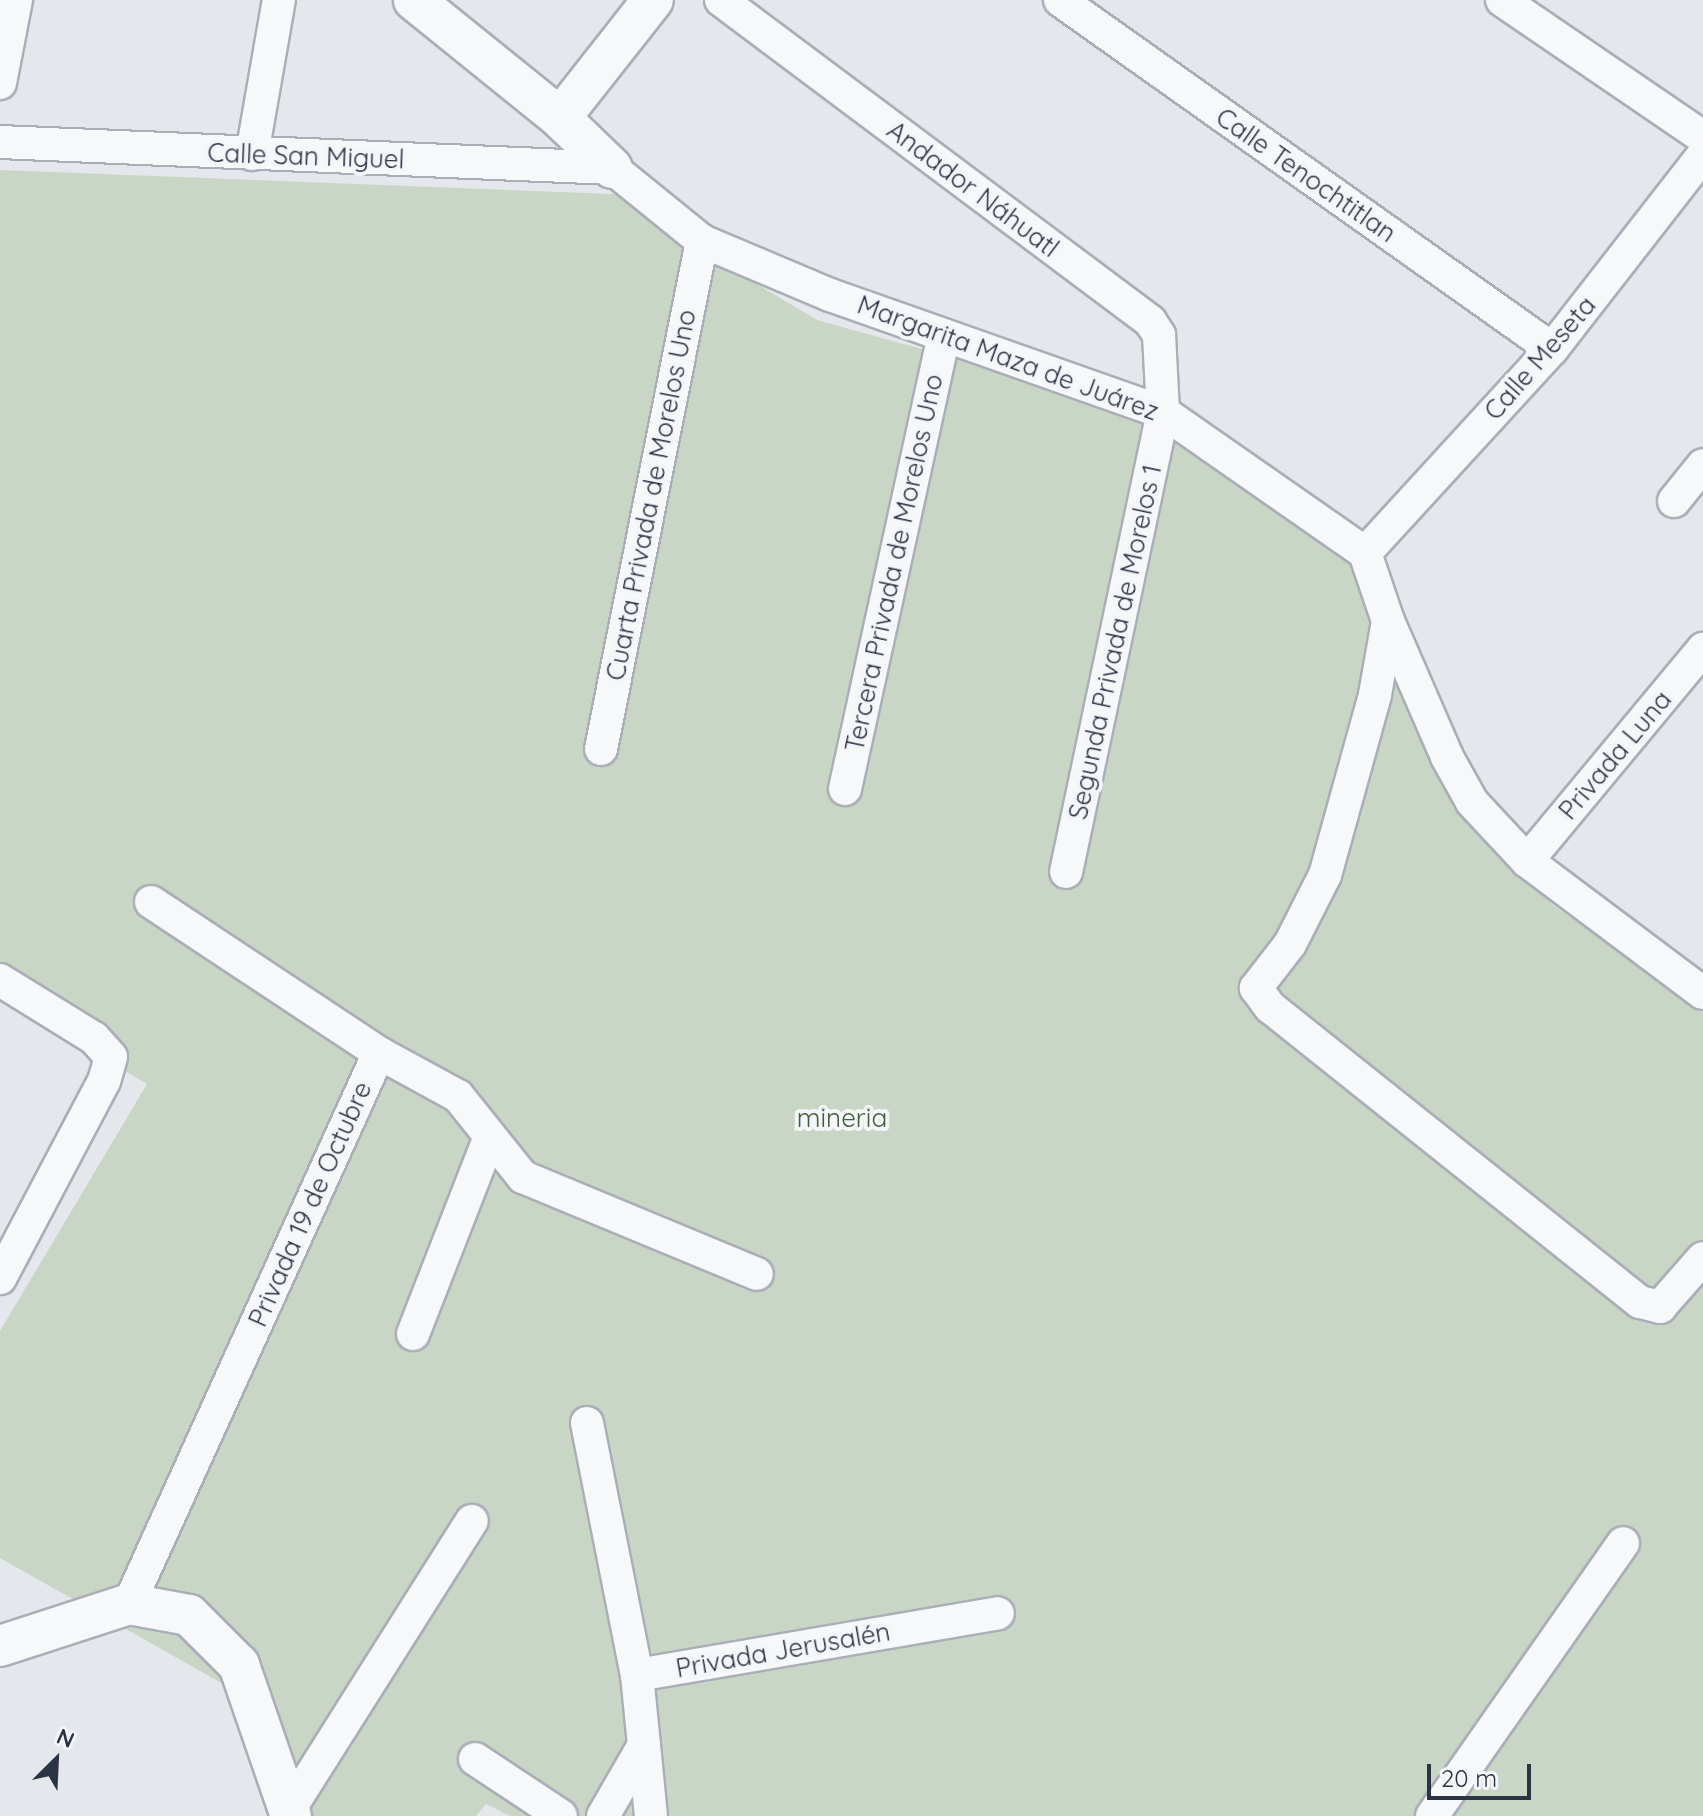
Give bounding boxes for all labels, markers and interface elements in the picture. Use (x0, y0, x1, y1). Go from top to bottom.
street label: Calle Tenochtitlan (1210, 101, 1402, 249)
street label: Andador Náhuatl (881, 114, 1065, 264)
street label: Calle San Miguel (207, 137, 405, 175)
street label: Margarita Maza de Juárez (853, 289, 1163, 427)
street label: Calle Meseta (1478, 290, 1602, 426)
street label: Cuarta Privada de Morelos Uno (600, 307, 702, 683)
street label: Tercera Privada de Morelos Uno (839, 371, 949, 755)
street label: Segunda Privada de Morelos 1 (1062, 462, 1168, 822)
street label: Privada Luna (1552, 684, 1678, 826)
street label: Privada 19 de Octubre (242, 1077, 378, 1331)
park label: mineria (797, 1102, 887, 1134)
street label: Privada Jerusalén (673, 1616, 893, 1684)
north arrow (16, 1720, 96, 1800)
text: N (53, 1722, 79, 1754)
scale bar (1431, 1748, 1535, 1798)
text: 20 m (1441, 1763, 1497, 1793)

